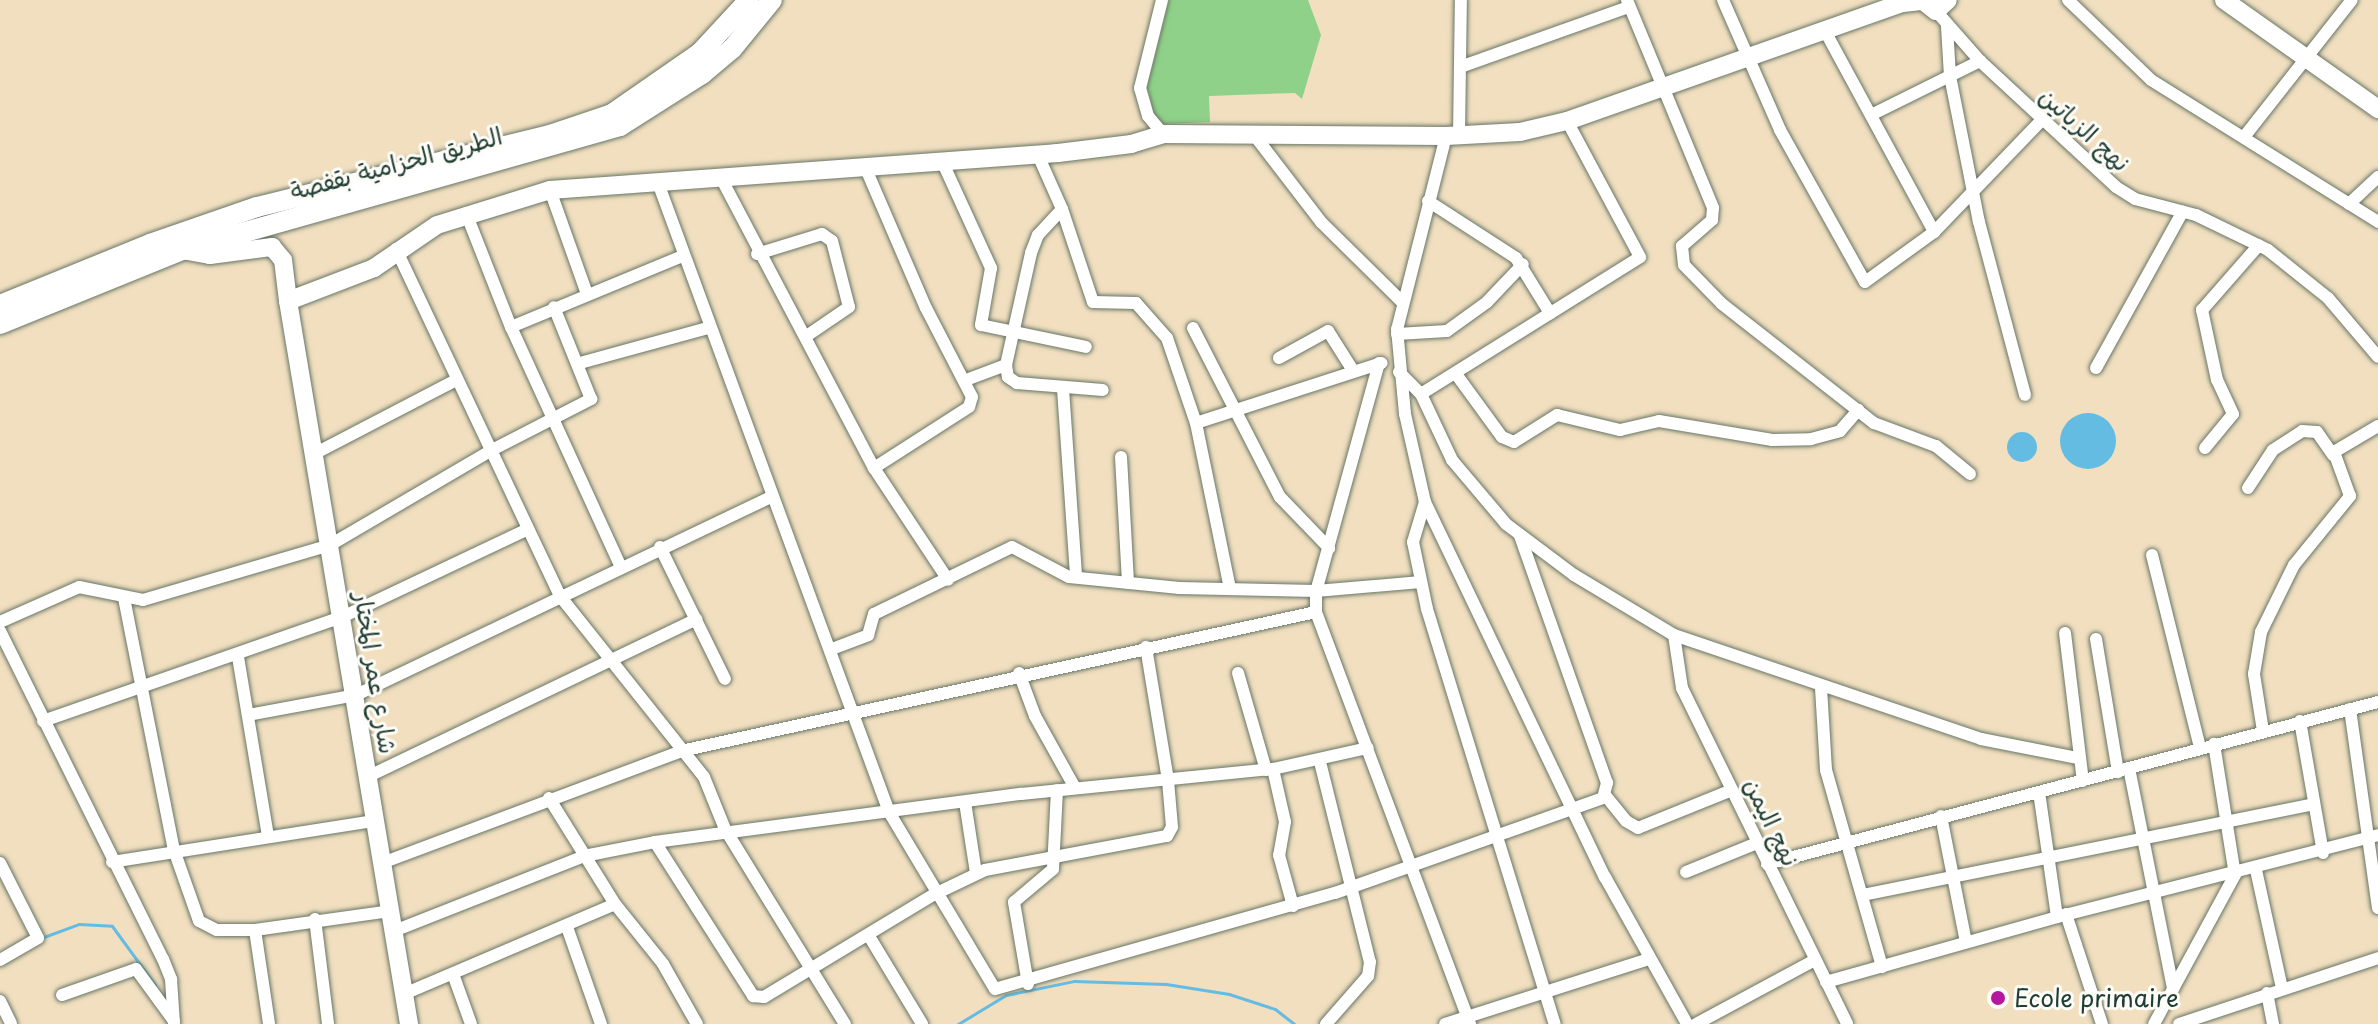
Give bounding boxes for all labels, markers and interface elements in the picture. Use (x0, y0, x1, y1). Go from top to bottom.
street label: نهج الزياتين (2034, 81, 2136, 177)
street label: الطريق الحزامية بقفصة (287, 121, 505, 205)
street label: شارع عمر المختار (349, 590, 403, 756)
street label: نهج اليمن (1738, 773, 1806, 871)
place label: Ecole primaire (2014, 984, 2180, 1012)
marker: Ecole primaire (1989, 989, 2007, 1007)

